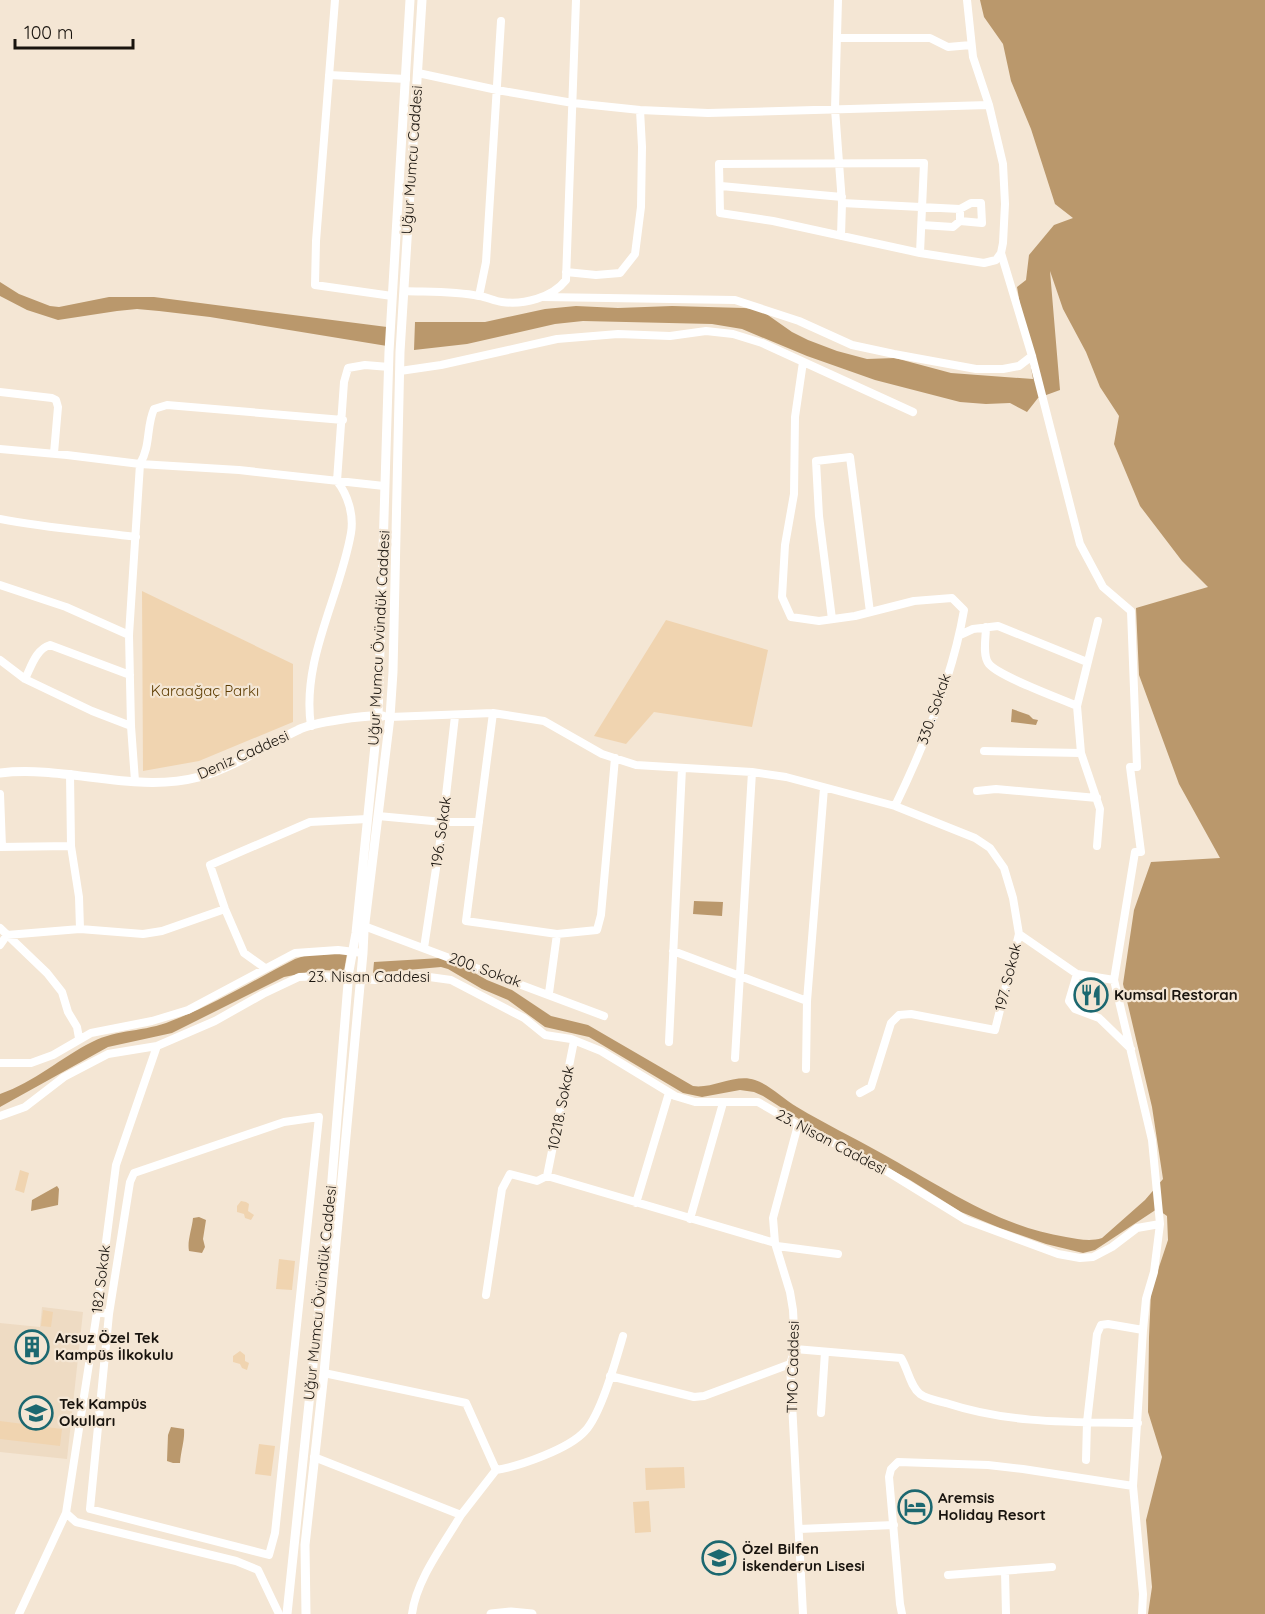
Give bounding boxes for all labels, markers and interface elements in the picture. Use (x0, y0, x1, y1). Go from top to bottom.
scale bar (15, 12, 134, 50)
text: 100 m (24, 21, 73, 44)
street label: Uğur Mumcu Caddesi (397, 85, 426, 235)
street label: Uğur Mumcu Övündük Caddesi (363, 530, 394, 746)
street label: 330. Sokak (912, 671, 955, 747)
park label: Karaağaç Parkı (151, 681, 259, 700)
street label: Deniz Caddesi (194, 726, 292, 783)
street label: 196. Sokak (426, 795, 455, 869)
street label: 197. Sokak (990, 941, 1025, 1013)
street label: 200. Sokak (446, 948, 524, 991)
street label: 23. Nisan Caddesi (308, 967, 430, 986)
restaurant icon: Kumsal Restoran (1073, 977, 1109, 1013)
place label: Kumsal Restoran (1114, 985, 1238, 1004)
street label: 10218. Sokak (543, 1064, 578, 1152)
street label: 23. Nisan Caddesi (773, 1105, 890, 1179)
street label: Uğur Mumcu Övündük Caddesi (299, 1185, 340, 1401)
street label: 182 Sokak (87, 1244, 114, 1314)
street label: TMO Caddesi (782, 1320, 803, 1414)
place label: Arsuz Özel Tek Kampüs İlkokulu (55, 1328, 174, 1364)
building icon: Arsuz Özel Tek Kampüs İlkokulu (14, 1329, 50, 1365)
place label: Tek Kampüs Okulları (59, 1394, 147, 1430)
school or university icon: Tek Kampüs Okulları (18, 1395, 54, 1431)
place label: Aremsis Holiday Resort (938, 1488, 1046, 1524)
hotel icon: Aremsis Holiday Resort (897, 1489, 933, 1525)
place label: Özel Bilfen İskenderun Lisesi (742, 1539, 865, 1575)
school or university icon: Özel Bilfen İskenderun Lisesi (701, 1540, 737, 1576)

